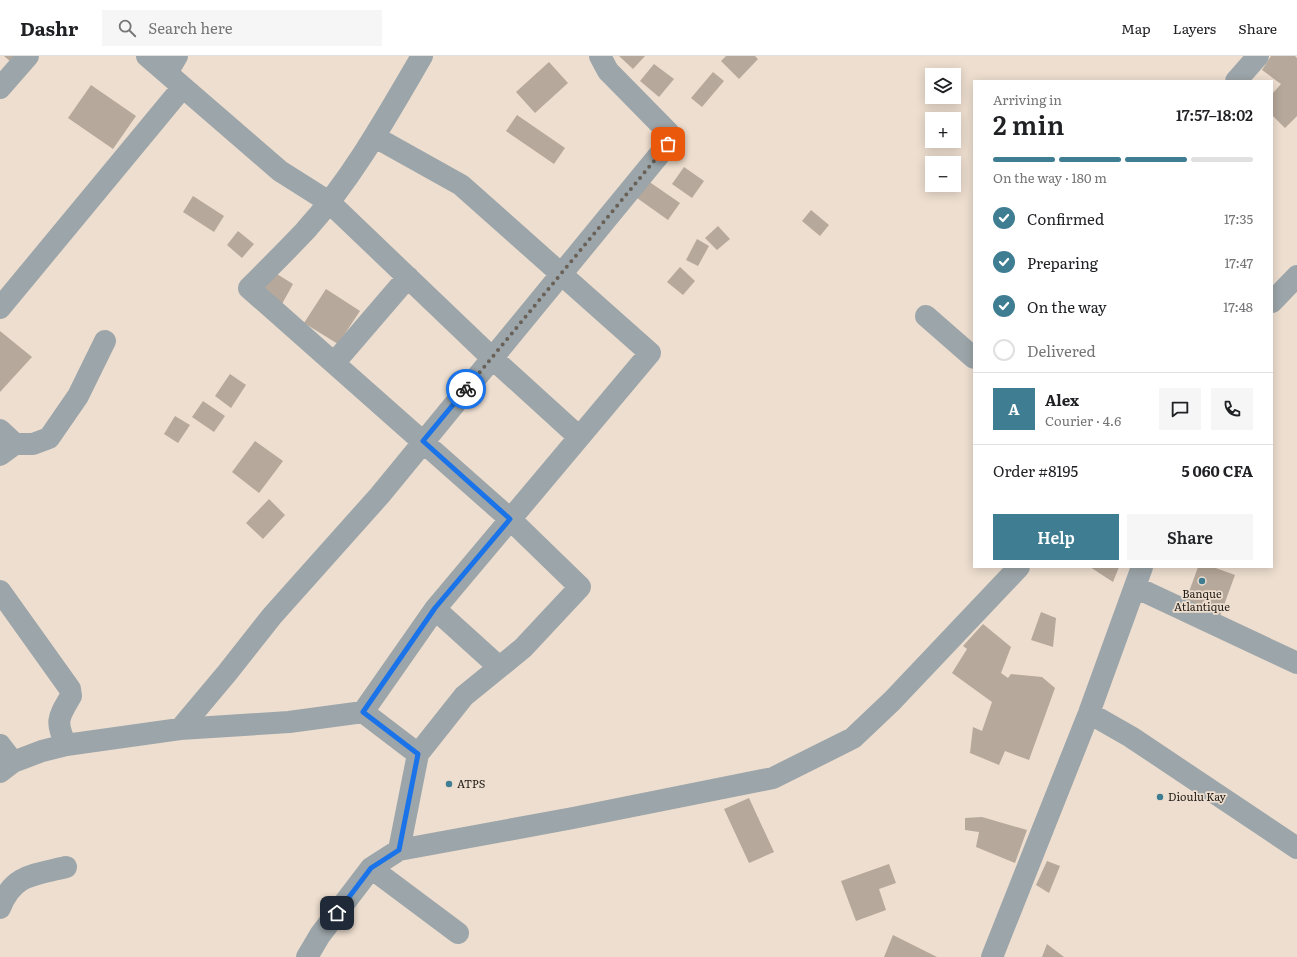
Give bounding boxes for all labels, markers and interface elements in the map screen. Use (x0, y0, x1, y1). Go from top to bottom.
search box (102, 10, 382, 46)
text: Dashr (20, 14, 78, 42)
text: Search here (148, 16, 232, 39)
icon: search (116, 17, 138, 39)
text: Map (1121, 18, 1151, 38)
text: Layers (1173, 18, 1216, 38)
text: Share (1238, 18, 1277, 38)
map controls (925, 68, 961, 192)
button: layers (925, 68, 961, 104)
text: Arriving in (993, 90, 1062, 109)
text: 17:57–18:02 (1176, 103, 1253, 126)
text: 2 min (993, 104, 1064, 143)
button: + (925, 112, 961, 148)
pin (651, 127, 685, 161)
icon: bag (657, 133, 679, 155)
button: − (925, 156, 961, 192)
text: On the way · 180 m (993, 168, 1107, 187)
icon: check (993, 207, 1015, 229)
text: Confirmed (1027, 207, 1104, 230)
text: 17:35 (1224, 209, 1253, 228)
icon: check (993, 251, 1015, 273)
text: Preparing (1027, 251, 1098, 274)
text: 17:47 (1224, 253, 1253, 272)
icon: check (993, 295, 1015, 317)
text: On the way (1027, 295, 1107, 318)
text: 17:48 (1223, 297, 1253, 316)
text: Delivered (1027, 339, 1096, 362)
courier (446, 369, 486, 409)
icon: bike (455, 378, 477, 400)
text: Alex (1045, 388, 1079, 411)
button: chat (1159, 388, 1201, 430)
button: phone (1211, 388, 1253, 430)
text: A (1008, 397, 1020, 420)
text: Courier · 4.6 (1045, 411, 1121, 430)
text: Order #8195 (993, 459, 1078, 482)
text: 5 060 CFA (1181, 459, 1253, 482)
button: Help (993, 514, 1119, 560)
button: Share (1127, 514, 1253, 560)
marker: Banque Atlantique (1197, 576, 1207, 586)
place label: Banque Atlantique (1174, 585, 1230, 614)
place label: ATPS (457, 775, 485, 791)
marker: ATPS (444, 779, 454, 789)
place label: Dioulu Kay (1168, 788, 1227, 804)
marker: Dioulu Kay (1155, 792, 1165, 802)
pin (320, 896, 354, 930)
icon: home (326, 902, 348, 924)

